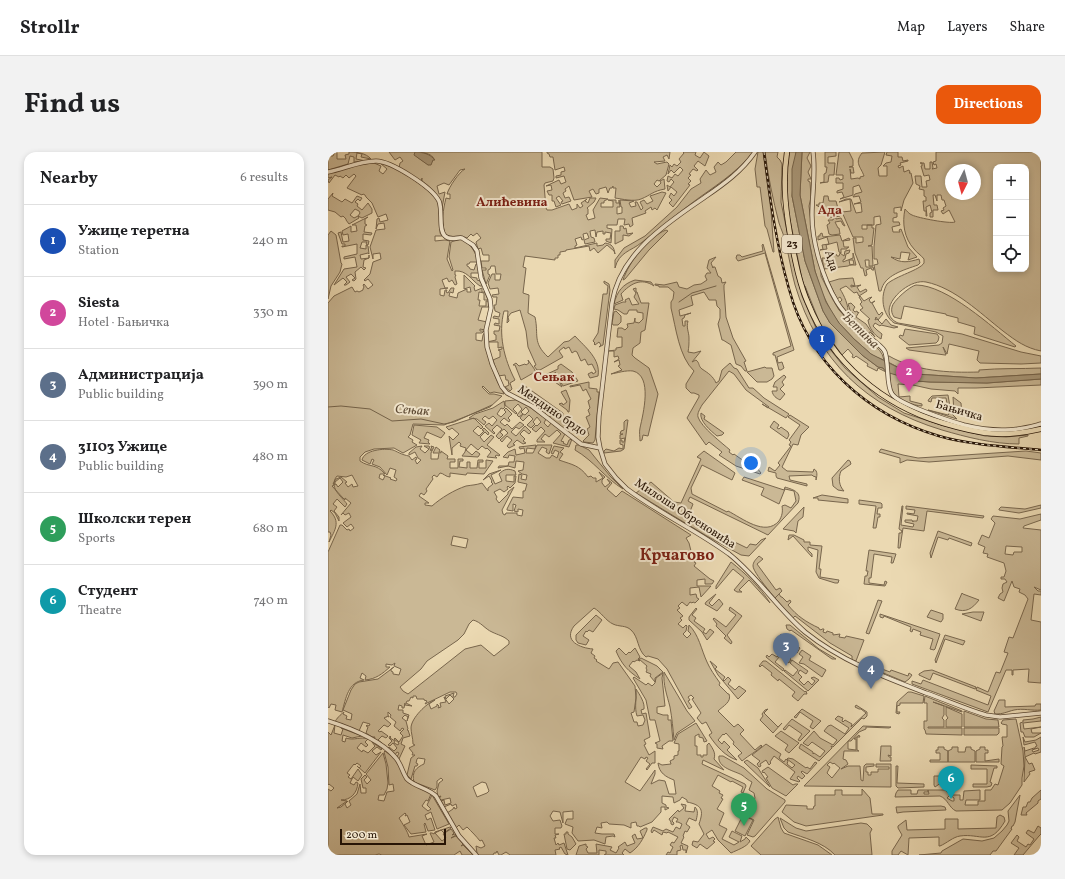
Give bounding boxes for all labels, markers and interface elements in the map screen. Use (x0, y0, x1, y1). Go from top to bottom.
text: Strollr (20, 15, 80, 41)
text: Map (897, 18, 925, 37)
text: Layers (947, 18, 987, 37)
text: Share (1009, 18, 1045, 37)
text: Find us (24, 85, 120, 124)
button: Directions (936, 85, 1041, 124)
north arrow (945, 164, 981, 200)
map controls (993, 164, 1029, 272)
button: + (993, 164, 1029, 200)
text: Nearby (40, 167, 98, 190)
text: 6 results (240, 169, 288, 187)
district label: Алићевина (476, 194, 548, 212)
button: − (993, 200, 1029, 236)
district label: Ада (818, 202, 842, 220)
text: Ужице теретна (78, 221, 190, 242)
text: 1 (50, 232, 56, 250)
text: 240 m (252, 232, 288, 250)
road number: 23 (782, 235, 802, 253)
button: locate (993, 236, 1029, 272)
text: Station (78, 242, 119, 260)
street label: Ада (820, 249, 842, 274)
text: Siesta (78, 293, 120, 314)
text: 2 (50, 304, 56, 322)
text: 330 m (253, 304, 288, 322)
water label: Ђетиња (837, 309, 883, 353)
text: Hotel · Бањичка (78, 314, 169, 332)
pin: 1 (809, 326, 835, 359)
pin: 2 (896, 359, 922, 392)
text: Администрација (78, 365, 204, 386)
district label: Сењак (534, 369, 575, 387)
text: 3 (50, 376, 56, 394)
text: 390 m (253, 376, 288, 394)
street label: Мендино брдо (514, 382, 590, 440)
text: Public building (78, 386, 164, 404)
street label: Бањичка (934, 397, 985, 425)
water label: Сењак (394, 401, 431, 421)
text: 31103 Ужице (78, 437, 167, 458)
text: 4 (49, 448, 57, 466)
text: 480 m (252, 448, 288, 466)
your location (741, 453, 761, 473)
text: Public building (78, 458, 164, 476)
street label: Милоша Обреновића (631, 475, 739, 553)
text: Школски терен (78, 509, 191, 530)
text: 5 (50, 520, 56, 538)
text: 680 m (253, 520, 288, 538)
text: Sports (78, 530, 115, 548)
district label: Крчагово (640, 545, 714, 567)
text: Студент (78, 581, 138, 602)
text: 6 (49, 592, 57, 610)
text: 740 m (254, 592, 288, 610)
text: Theatre (78, 602, 122, 620)
pin: 3 (773, 633, 799, 666)
pin: 4 (858, 656, 884, 689)
pin: 6 (938, 766, 964, 799)
pin: 5 (731, 793, 757, 826)
scale bar (340, 827, 446, 846)
text: 200 m (346, 828, 377, 843)

